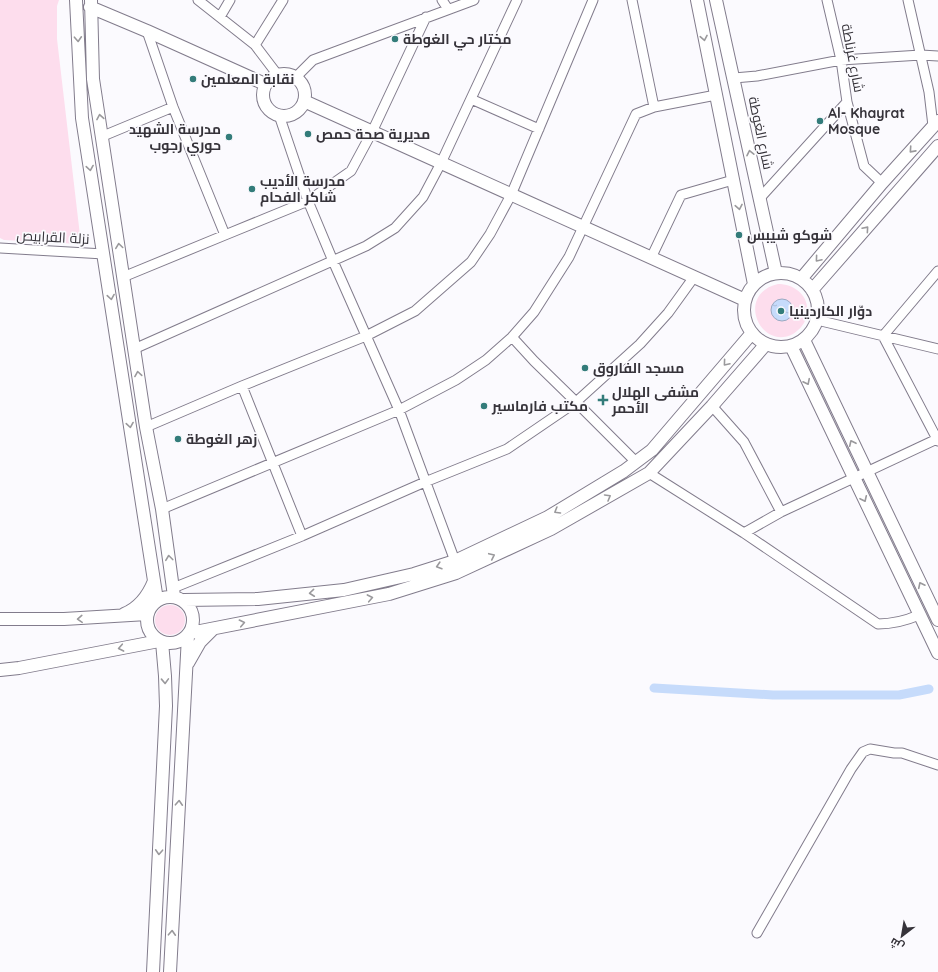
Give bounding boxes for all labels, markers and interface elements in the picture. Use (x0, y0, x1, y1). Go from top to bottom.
street label: شارع غرناطة (838, 22, 868, 94)
place label: مختار حي الغوطة (403, 30, 512, 51)
marker: مختار حي الغوطة (390, 34, 400, 44)
one-way arrow (700, 35, 708, 41)
one-way arrow (74, 36, 83, 42)
place label: نقابة المعلمين (201, 70, 294, 88)
marker: نقابة المعلمين (188, 74, 198, 84)
street label: شارع الغوطة (744, 95, 778, 171)
place label: Al- Khayrat Mosque (828, 104, 905, 138)
one-way arrow (96, 114, 105, 120)
marker: Al- Khayrat Mosque (815, 116, 825, 126)
place label: مدرسة الشهيد حوري رجوب (129, 120, 221, 156)
place label: مديرية صحة حمص (316, 125, 430, 143)
marker: مديرية صحة حمص (303, 129, 313, 139)
marker: مدرسة الشهيد حوري رجوب (224, 132, 234, 142)
one-way arrow (909, 145, 916, 153)
one-way arrow (747, 150, 755, 156)
one-way arrow (86, 165, 94, 171)
place label: مدرسة الأديب شاكر الفحام (260, 172, 345, 207)
marker: مدرسة الأديب شاكر الفحام (247, 184, 257, 194)
one-way arrow (734, 204, 742, 210)
street label: نزلة القرابيص (16, 226, 90, 248)
place label: شوكو شيبس (747, 226, 832, 244)
one-way arrow (861, 227, 868, 234)
marker: شوكو شيبس (734, 230, 744, 240)
one-way arrow (115, 243, 124, 249)
one-way arrow (815, 255, 822, 262)
one-way arrow (106, 294, 115, 300)
place label: دوّار الكاردينيا (789, 302, 872, 320)
marker: دوّار الكاردينيا (776, 306, 786, 316)
one-way arrow (724, 358, 731, 366)
place label: مسجد الفاروق (593, 359, 684, 377)
marker: مسجد الفاروق (580, 363, 590, 373)
one-way arrow (134, 371, 143, 377)
one-way arrow (802, 377, 810, 385)
place label: مشفى الهلال الأحمر (611, 383, 699, 417)
marker: مشفى الهلال الأحمر (597, 394, 609, 406)
place label: مكتب فارماسير (491, 397, 588, 415)
marker: مكتب فارماسير (479, 401, 489, 411)
one-way arrow (125, 422, 134, 428)
place label: زهر الغوطة (186, 430, 257, 448)
marker: زهر الغوطة (173, 434, 183, 444)
one-way arrow (849, 439, 857, 447)
one-way arrow (604, 494, 611, 502)
one-way arrow (859, 495, 866, 502)
one-way arrow (554, 507, 561, 514)
one-way arrow (488, 553, 496, 561)
one-way arrow (165, 554, 174, 561)
one-way arrow (436, 561, 443, 570)
one-way arrow (918, 582, 926, 589)
one-way arrow (309, 588, 315, 597)
one-way arrow (366, 594, 373, 603)
one-way arrow (77, 614, 83, 623)
one-way arrow (239, 620, 245, 628)
one-way arrow (118, 643, 124, 652)
one-way arrow (161, 678, 170, 684)
one-way arrow (175, 800, 184, 806)
one-way arrow (155, 849, 163, 855)
north arrow (882, 916, 922, 956)
one-way arrow (168, 930, 177, 936)
text: ش (887, 935, 907, 954)

